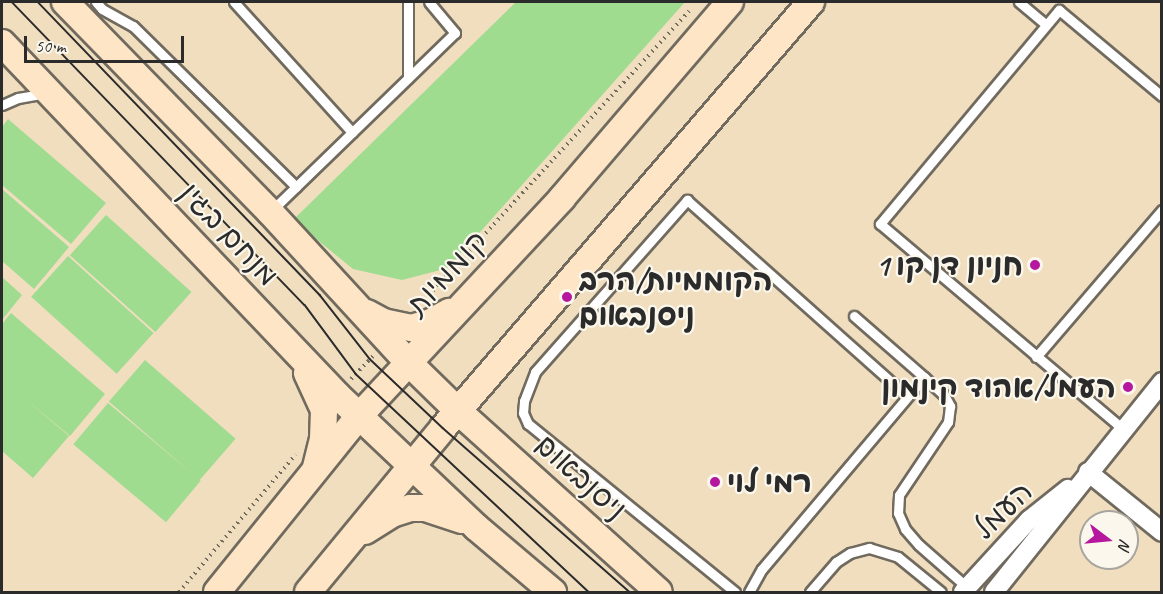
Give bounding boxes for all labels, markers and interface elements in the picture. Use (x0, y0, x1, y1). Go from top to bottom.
scale bar (27, 24, 188, 62)
text: 50 m (35, 35, 66, 57)
street label: מנחם בגין (172, 175, 286, 293)
street label: קוממיות (399, 223, 495, 323)
place label: חניון דן קו 1 (875, 247, 1023, 283)
marker: חניון דן קו 1 (1028, 258, 1042, 272)
place label: הקוממיות/הרב ניסנבאום (579, 262, 773, 332)
marker: הקוממיות/הרב ניסנבאום (560, 290, 574, 304)
place label: העמל/אהוד קינמון (882, 369, 1116, 405)
marker: העמל/אהוד קינמון (1121, 380, 1135, 394)
street label: ניסנבאום (528, 427, 634, 527)
place label: רמי לוי (727, 464, 812, 500)
street label: העמל (966, 473, 1040, 547)
marker: רמי לוי (708, 475, 722, 489)
north arrow (1079, 510, 1139, 570)
text: N (1113, 537, 1135, 552)

